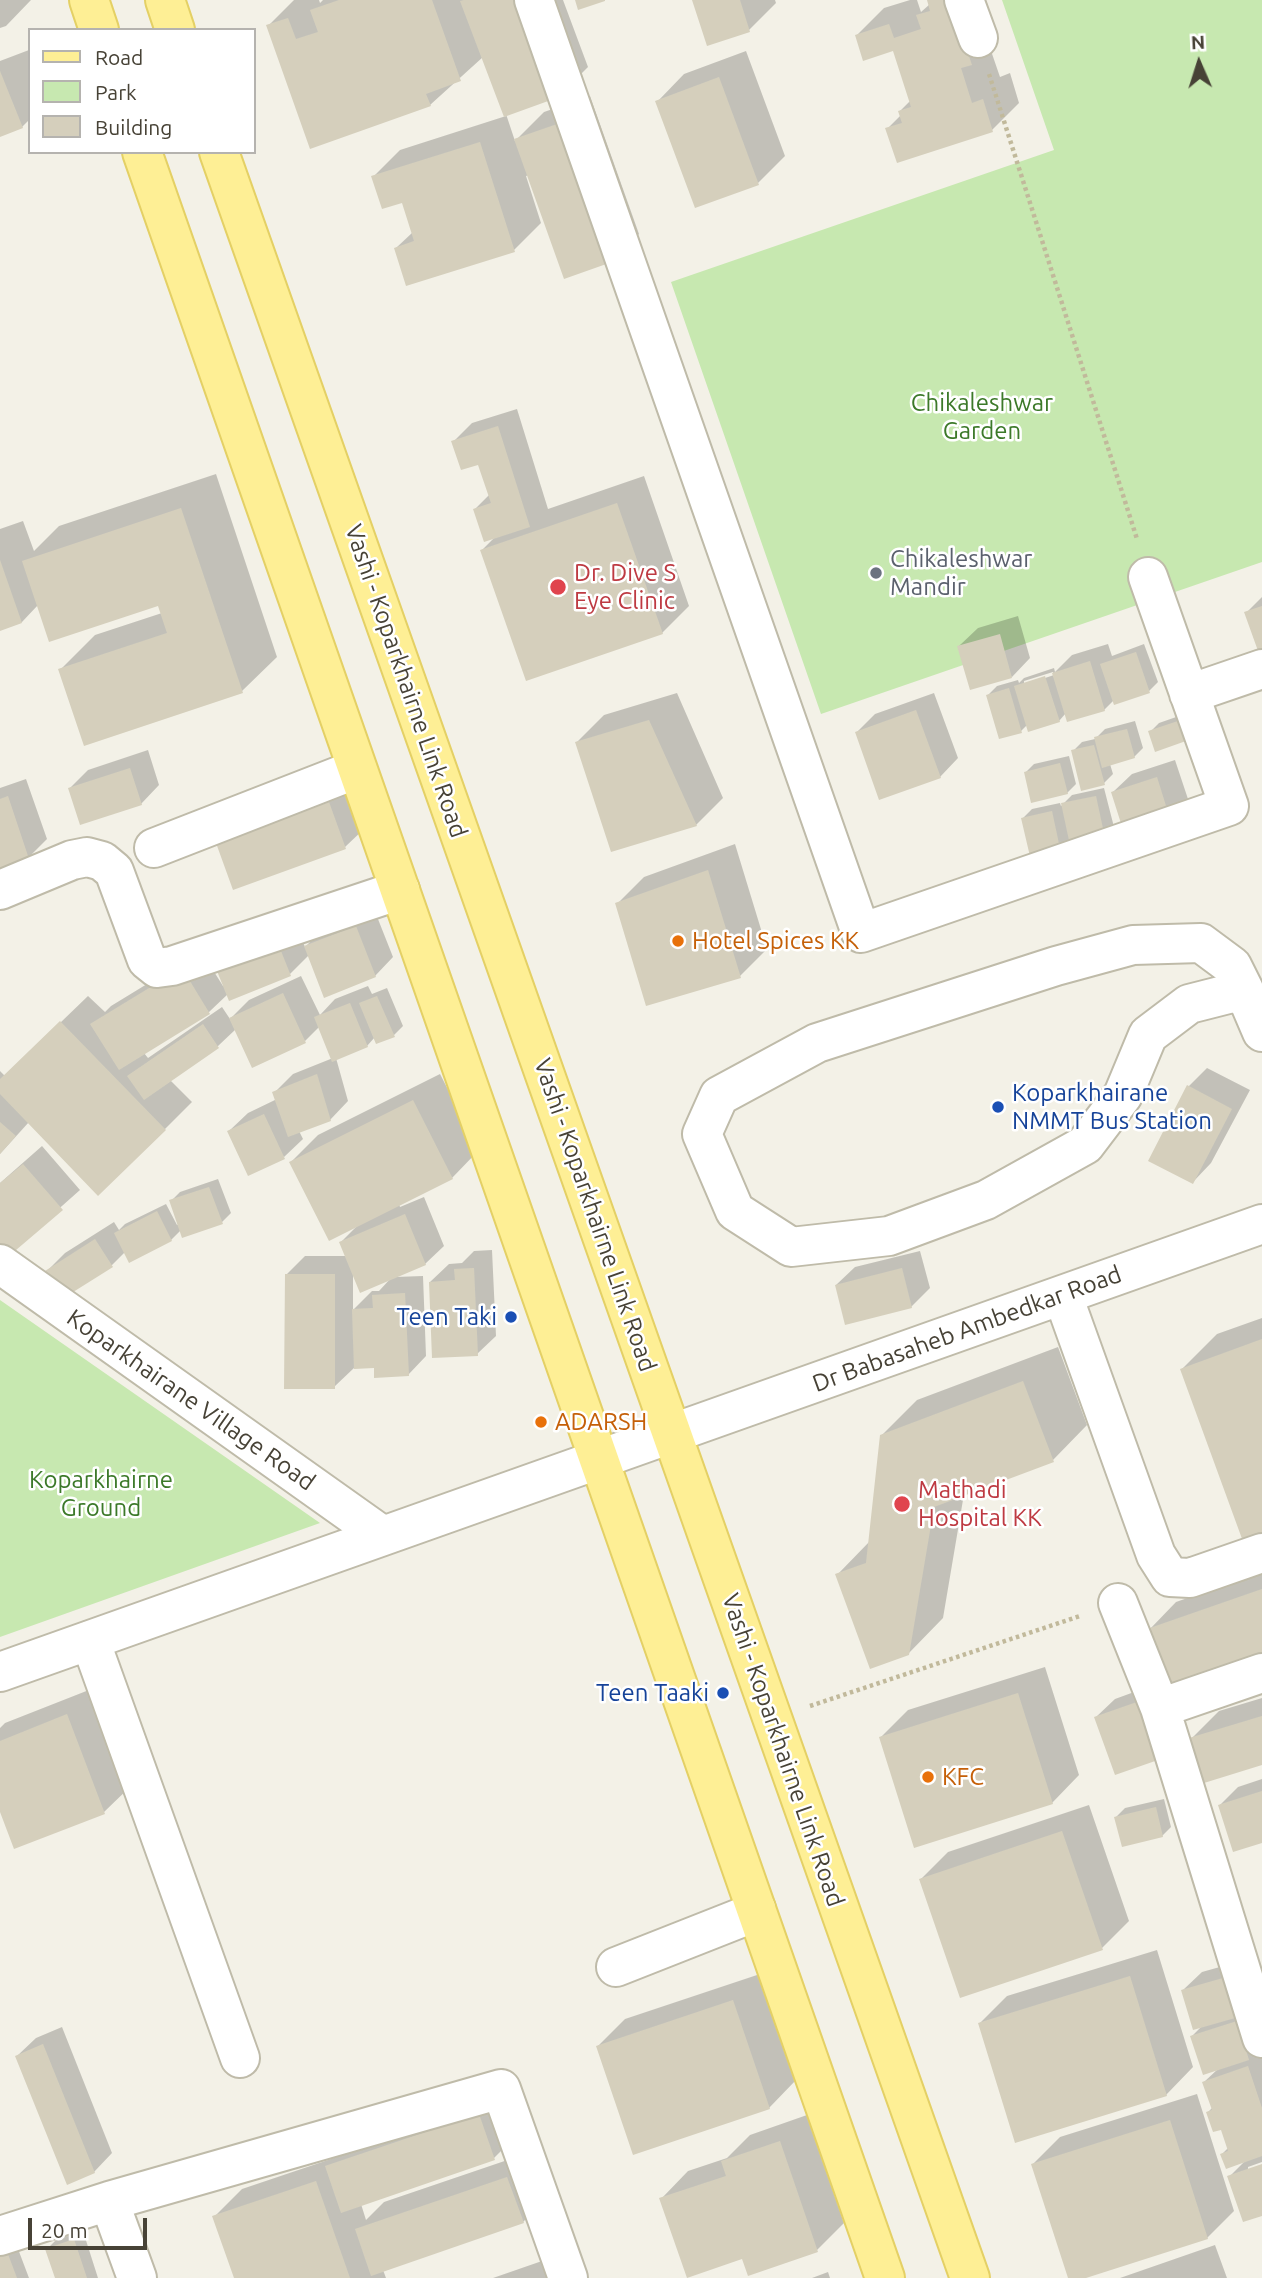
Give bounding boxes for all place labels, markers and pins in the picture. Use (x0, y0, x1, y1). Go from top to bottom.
place label: Chikaleshwar Mandir (890, 545, 1032, 601)
place label: Dr. Dive S Eye Clinic (574, 559, 676, 615)
marker: Chikaleshwar Mandir (868, 565, 884, 581)
marker: Dr. Dive S Eye Clinic (548, 577, 568, 597)
place label: Hotel Spices KK (692, 927, 859, 955)
marker: Hotel Spices KK (670, 933, 686, 949)
place label: Koparkhairane NMMT Bus Station (1012, 1079, 1212, 1135)
marker: Koparkhairane NMMT Bus Station (990, 1099, 1006, 1115)
place label: Teen Taki (396, 1303, 497, 1331)
marker: Teen Taki (503, 1309, 519, 1325)
place label: ADARSH (555, 1408, 647, 1436)
marker: ADARSH (533, 1414, 549, 1430)
place label: Mathadi Hospital KK (918, 1476, 1042, 1532)
marker: Mathadi Hospital KK (892, 1494, 912, 1514)
place label: Teen Taaki (596, 1679, 709, 1707)
marker: Teen Taaki (715, 1685, 731, 1701)
place label: KFC (942, 1763, 984, 1791)
marker: KFC (920, 1769, 936, 1785)

